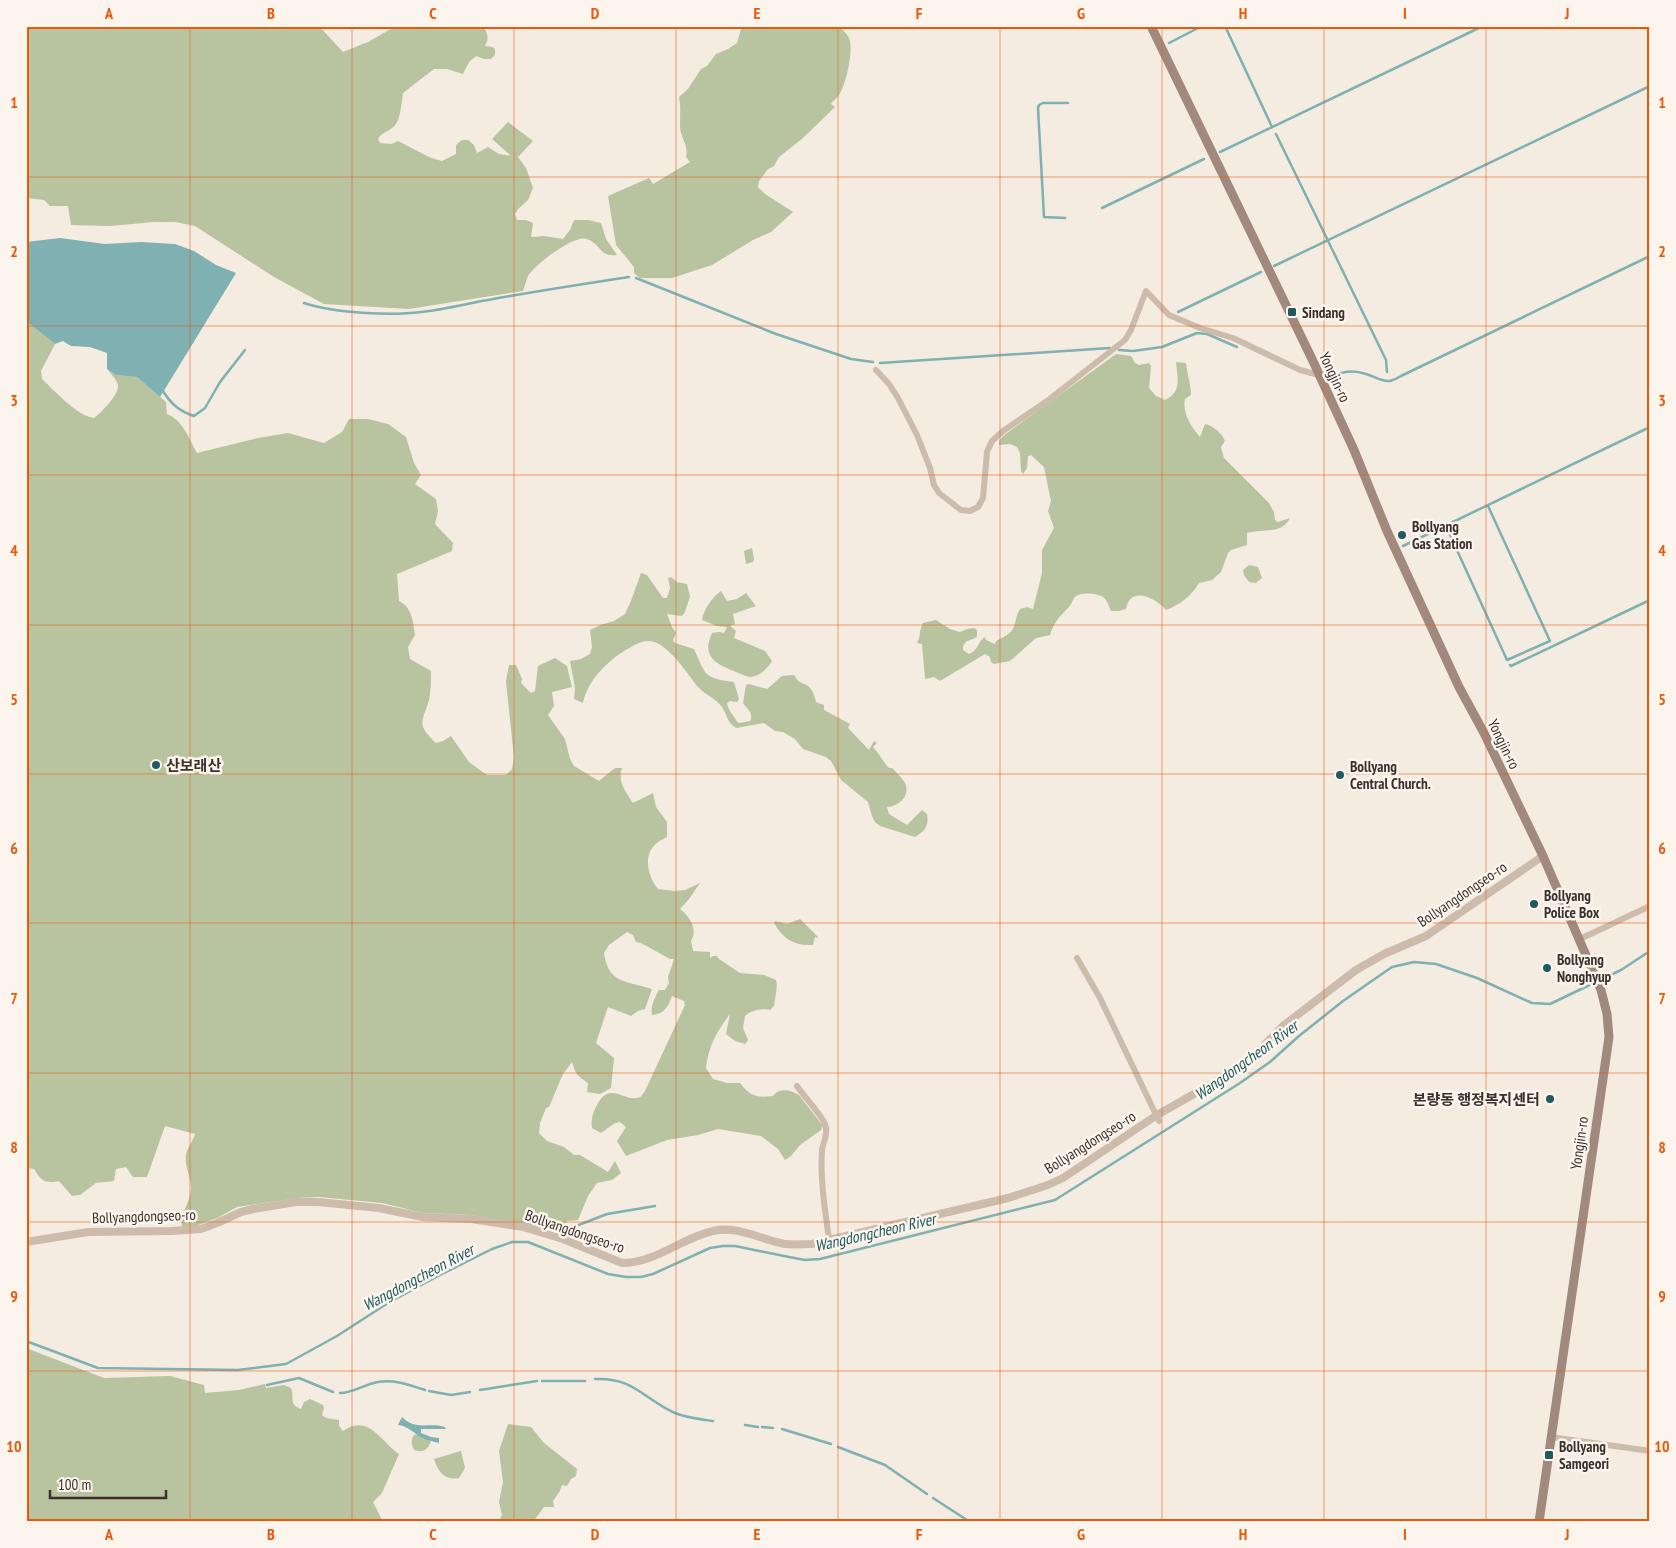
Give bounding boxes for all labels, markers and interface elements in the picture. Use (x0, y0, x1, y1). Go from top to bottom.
text: A (104, 3, 114, 23)
text: B (267, 3, 275, 23)
text: C (429, 3, 437, 23)
text: D (591, 3, 600, 23)
text: E (754, 3, 761, 23)
text: F (916, 3, 923, 23)
text: G (1077, 3, 1085, 23)
text: H (1239, 3, 1247, 23)
text: I (1403, 3, 1407, 23)
text: J (1564, 3, 1569, 23)
text: 1 (10, 92, 18, 112)
text: 1 (1658, 92, 1666, 112)
text: 2 (10, 241, 18, 261)
text: 2 (1658, 241, 1666, 261)
place label: Sindang (1302, 303, 1345, 322)
marker: Sindang (1286, 306, 1298, 318)
street label: Yongjin-ro (1315, 349, 1355, 405)
text: 3 (10, 390, 18, 410)
text: 3 (1658, 390, 1666, 410)
place label: Bollyang Gas Station (1412, 517, 1473, 553)
marker: Bollyang Gas Station (1396, 529, 1408, 541)
text: 4 (10, 540, 18, 560)
text: 4 (1658, 540, 1666, 560)
text: 5 (10, 689, 18, 709)
text: 5 (1658, 689, 1666, 709)
street label: Yongjin-ro (1484, 716, 1524, 772)
place label: 산보래산 (166, 756, 221, 775)
place label: Bollyang Central Church. (1350, 757, 1431, 793)
marker: 산보래산 (150, 759, 162, 771)
marker: Bollyang Central Church. (1334, 769, 1346, 781)
text: 6 (10, 838, 18, 858)
text: 6 (1658, 838, 1666, 858)
street label: Bollyangdongseo-ro (1414, 857, 1510, 931)
place label: Bollyang Police Box (1544, 886, 1600, 922)
marker: Bollyang Police Box (1528, 898, 1540, 910)
place label: Bollyang Nonghyup (1557, 950, 1612, 986)
marker: Bollyang Nonghyup (1541, 962, 1553, 974)
text: 7 (10, 988, 18, 1008)
text: 7 (1658, 988, 1666, 1008)
water label: Wangdongcheon River (1190, 1014, 1304, 1104)
place label: 본량동 행정복지센터 (1413, 1090, 1540, 1109)
marker: 본량동 행정복지센터 (1544, 1093, 1556, 1105)
street label: Bollyangdongseo-ro (1041, 1106, 1139, 1178)
street label: Yongjin-ro (1566, 1115, 1592, 1171)
text: 8 (10, 1137, 18, 1157)
text: 8 (1658, 1137, 1666, 1157)
street label: Bollyangdongseo-ro (92, 1205, 196, 1227)
street label: Bollyangdongseo-ro (523, 1205, 627, 1257)
water label: Wangdongcheon River (813, 1208, 940, 1256)
water label: Wangdongcheon River (359, 1238, 479, 1315)
text: 9 (10, 1286, 18, 1306)
text: 9 (1658, 1286, 1666, 1306)
text: 10 (6, 1436, 22, 1456)
text: 10 (1654, 1436, 1670, 1456)
place label: Bollyang Samgeori (1559, 1437, 1609, 1473)
marker: Bollyang Samgeori (1543, 1449, 1555, 1461)
scale bar (50, 1468, 166, 1500)
text: 100 m (58, 1475, 91, 1494)
text: A (104, 1524, 114, 1544)
text: B (267, 1524, 275, 1544)
text: C (429, 1524, 437, 1544)
text: D (591, 1524, 600, 1544)
text: E (754, 1524, 761, 1544)
text: F (916, 1524, 923, 1544)
text: G (1077, 1524, 1085, 1544)
text: H (1239, 1524, 1247, 1544)
text: I (1403, 1524, 1407, 1544)
text: J (1564, 1524, 1569, 1544)

